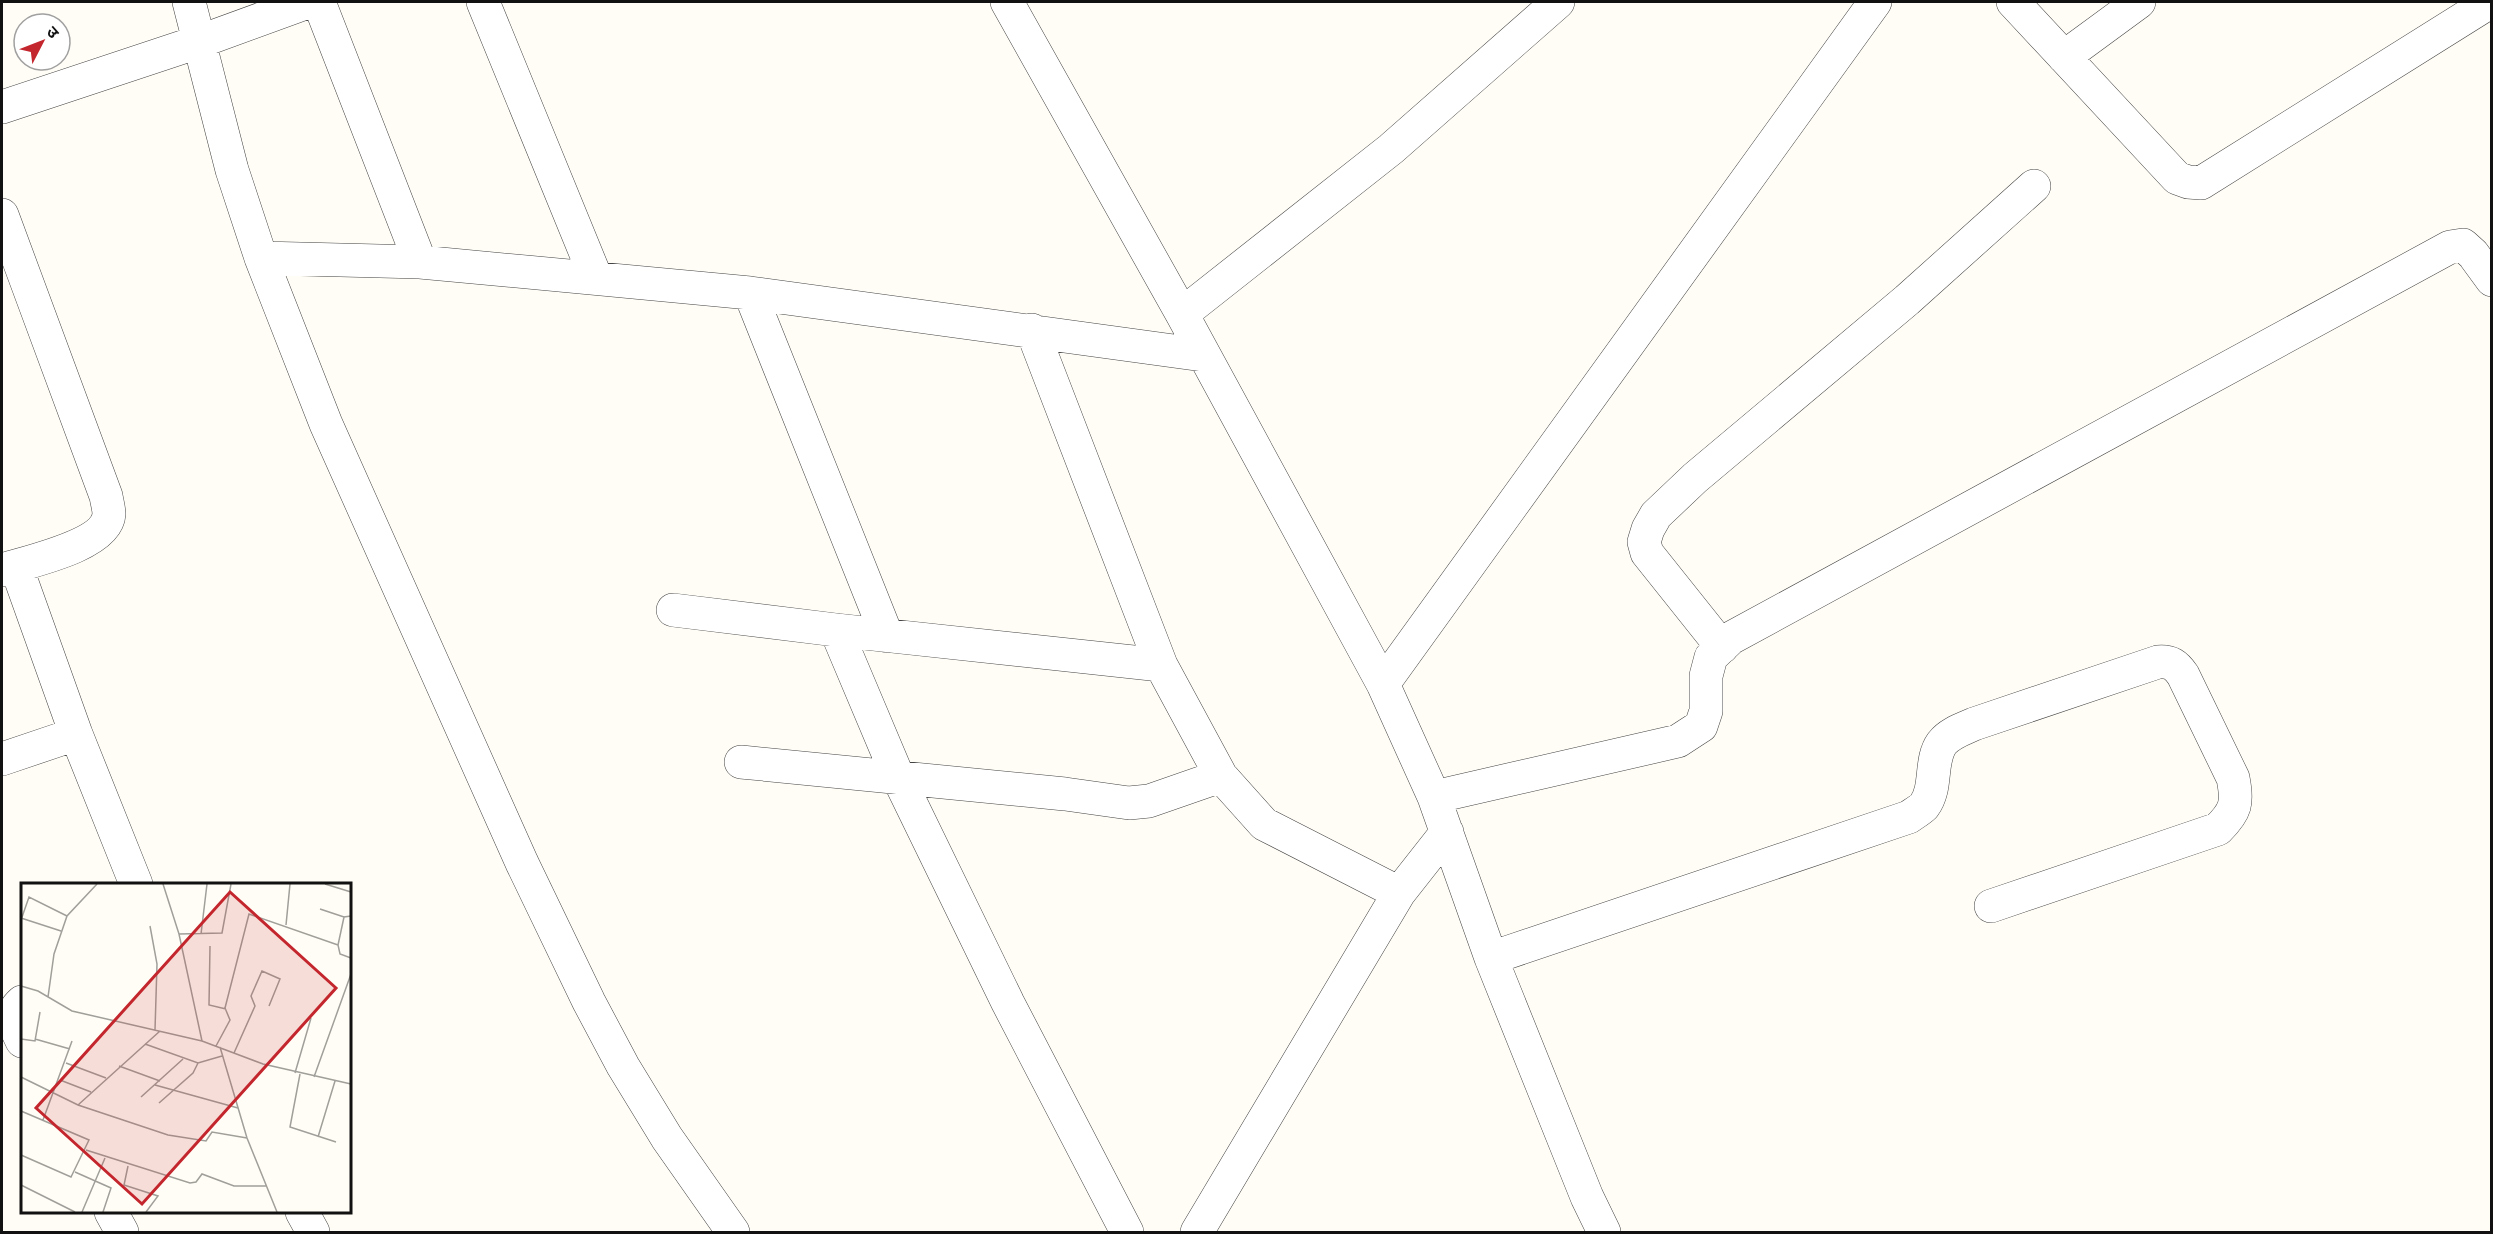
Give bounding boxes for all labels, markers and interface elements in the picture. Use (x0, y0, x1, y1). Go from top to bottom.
north arrow (12, 12, 72, 72)
text: उ (43, 21, 65, 43)
inset map (21, 883, 351, 1213)

